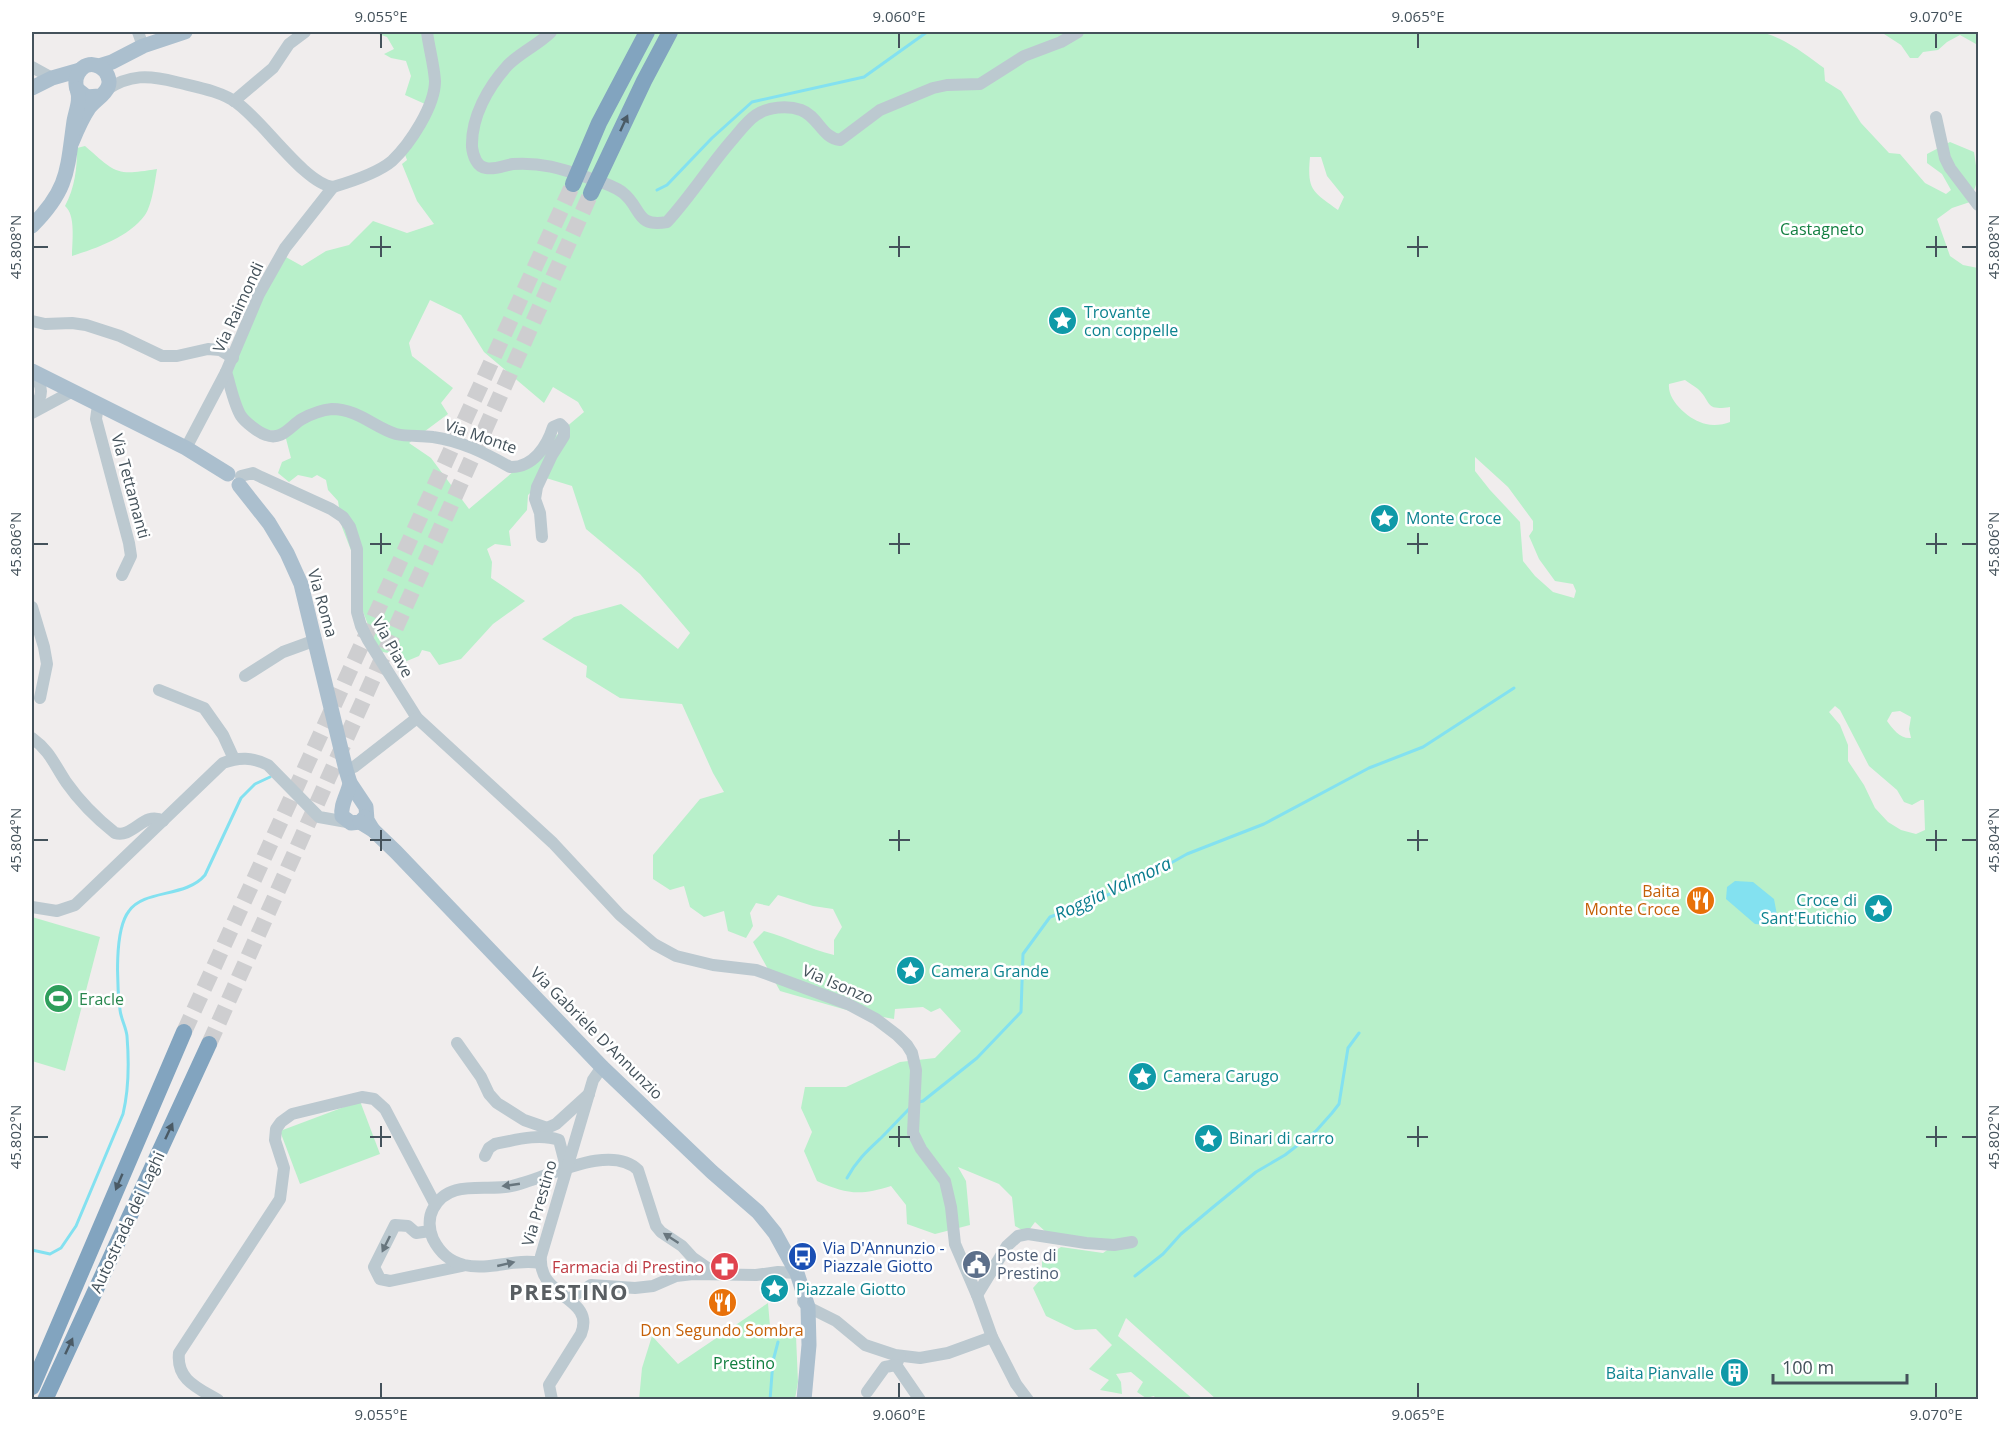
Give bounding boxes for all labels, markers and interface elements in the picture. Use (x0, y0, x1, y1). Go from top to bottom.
text: 9.055°E (354, 6, 408, 26)
text: 9.060°E (872, 6, 926, 26)
text: 9.065°E (1391, 6, 1445, 26)
text: 9.070°E (1909, 6, 1963, 26)
one-way arrow (620, 114, 629, 131)
text: 45.808°N (5, 215, 25, 279)
text: 45.808°N (1983, 215, 2003, 279)
park label: Castagneto (1780, 218, 1864, 240)
street label: Via Raimondi (207, 258, 269, 356)
place label: Trovante con coppelle (1084, 301, 1178, 341)
place icon: Trovante con coppelle (1047, 305, 1079, 337)
street label: Via Monte (442, 413, 520, 459)
street label: Via Tettamanti (106, 431, 156, 541)
place icon: Monte Croce (1369, 502, 1401, 534)
place label: Monte Croce (1406, 507, 1502, 529)
text: 45.806°N (5, 512, 25, 576)
text: 45.806°N (1983, 512, 2003, 576)
street label: Via Roma (303, 566, 343, 640)
street label: Via Piave (367, 613, 419, 681)
text: 45.804°N (5, 808, 25, 872)
text: 45.804°N (1983, 808, 2003, 872)
water label: Roggia Valmora (1050, 851, 1175, 926)
place label: Baita Monte Croce (1584, 880, 1680, 920)
restaurant icon: Baita Monte Croce (1685, 884, 1717, 916)
place label: Croce di Sant'Eutichio (1761, 889, 1857, 929)
place icon: Croce di Sant'Eutichio (1862, 893, 1894, 925)
place icon: Camera Grande (894, 955, 926, 987)
street label: Via Isonzo (799, 959, 877, 1009)
place label: Camera Grande (931, 960, 1049, 982)
street label: Via Gabriele D'Annunzio (526, 962, 668, 1104)
sports icon: Eracle (42, 983, 74, 1015)
place label: Eracle (79, 988, 124, 1010)
place icon: Camera Carugo (1126, 1060, 1158, 1092)
place label: Camera Carugo (1163, 1065, 1279, 1087)
text: 45.802°N (5, 1105, 25, 1169)
text: 45.802°N (1983, 1105, 2003, 1169)
one-way arrow (164, 1122, 174, 1140)
place icon: Binari di carro (1192, 1122, 1224, 1154)
place label: Binari di carro (1229, 1127, 1334, 1149)
street label: Autostrada dei Laghi (85, 1148, 169, 1296)
street label: Via Prestino (516, 1157, 562, 1249)
one-way arrow (115, 1174, 124, 1191)
one-way arrow (501, 1181, 520, 1190)
one-way arrow (663, 1233, 679, 1244)
one-way arrow (381, 1236, 391, 1253)
place label: Via D'Annunzio - Piazzale Giotto (823, 1237, 945, 1277)
bus stop icon: Via D'Annunzio - Piazzale Giotto (786, 1241, 818, 1273)
place label: Poste di Prestino (997, 1244, 1059, 1284)
public building icon: Poste di Prestino (960, 1248, 992, 1280)
pharmacy icon: Farmacia di Prestino (709, 1251, 741, 1283)
place label: Farmacia di Prestino (552, 1256, 704, 1278)
one-way arrow (497, 1258, 515, 1268)
place icon: Piazzale Giotto (759, 1273, 791, 1305)
district label: PRESTINO (509, 1276, 629, 1306)
place label: Piazzale Giotto (796, 1278, 906, 1300)
restaurant icon: Don Segundo Sombra (706, 1286, 738, 1318)
place label: Don Segundo Sombra (640, 1319, 804, 1341)
one-way arrow (65, 1338, 74, 1355)
scale bar (1773, 1347, 1906, 1385)
park label: Prestino (713, 1352, 775, 1374)
text: 100 m (1782, 1355, 1834, 1379)
building icon: Baita Pianvalle (1719, 1357, 1751, 1389)
place label: Baita Pianvalle (1606, 1362, 1714, 1384)
text: 9.055°E (354, 1404, 408, 1424)
text: 9.060°E (872, 1404, 926, 1424)
text: 9.065°E (1391, 1404, 1445, 1424)
text: 9.070°E (1909, 1404, 1963, 1424)

